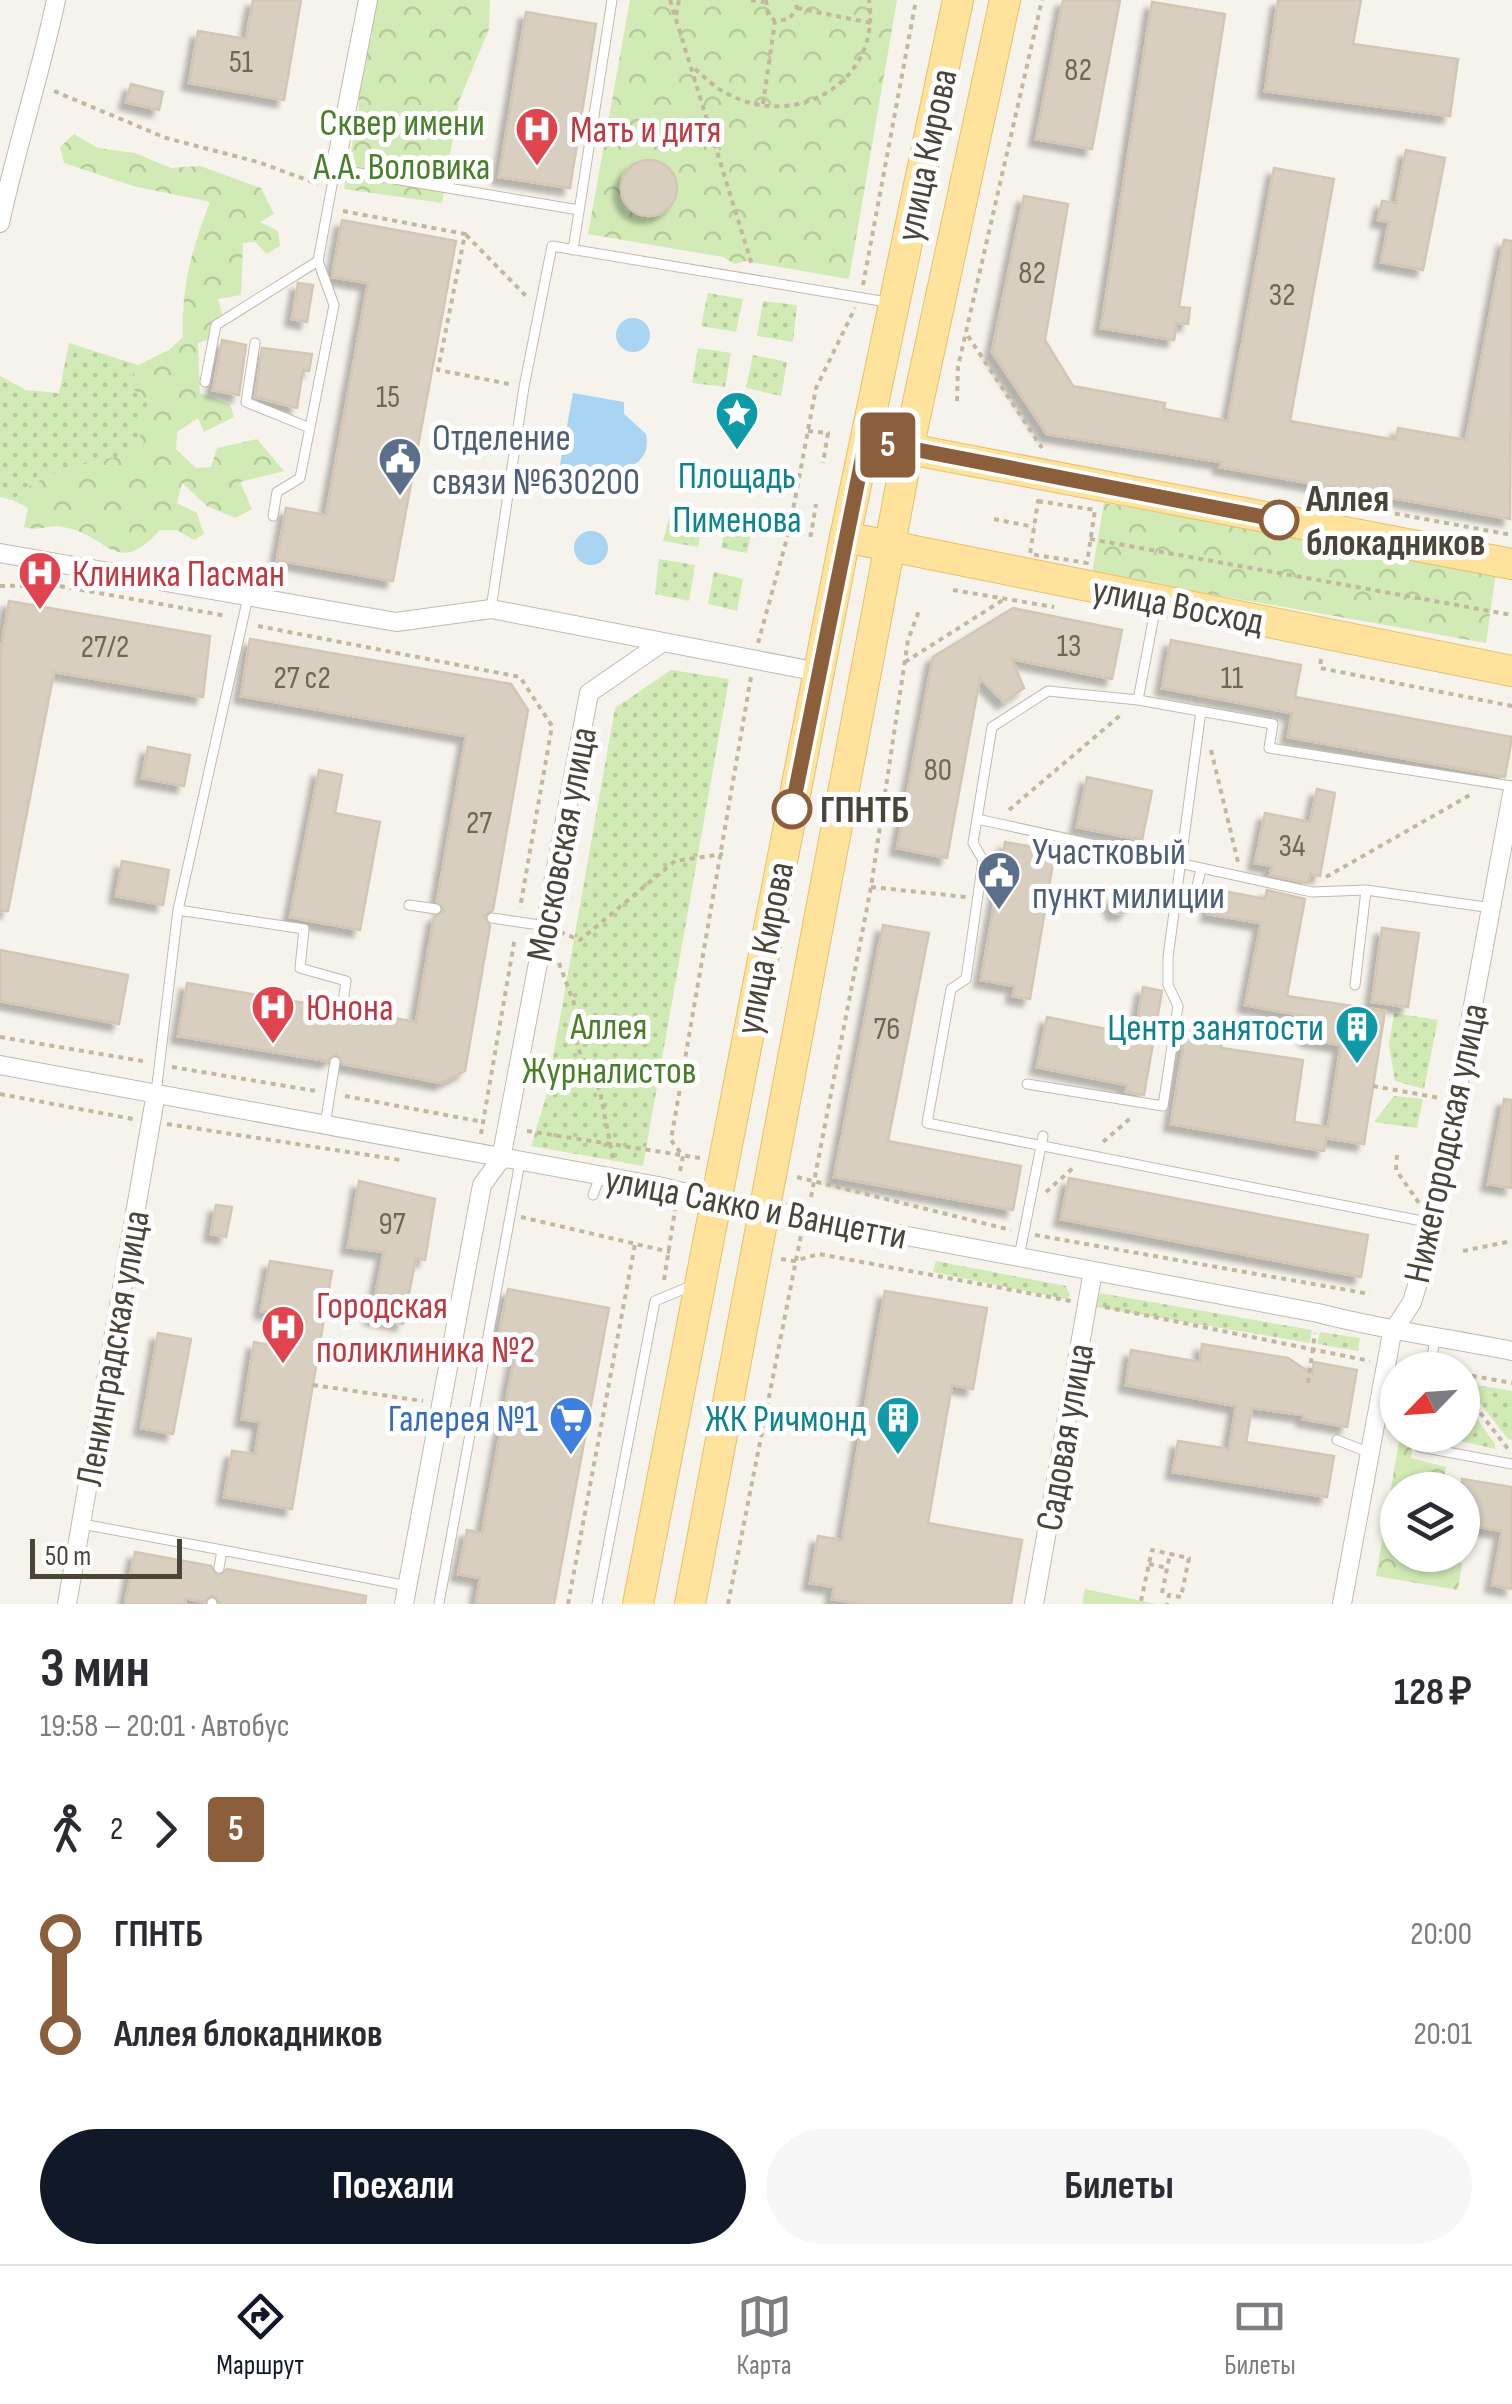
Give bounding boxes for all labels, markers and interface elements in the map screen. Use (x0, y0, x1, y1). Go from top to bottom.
house number: 51 (229, 43, 253, 82)
house number: 82 (1064, 51, 1092, 90)
street label: улица Кирова (887, 65, 968, 245)
park label: Cквер имени А.А. Воловика (313, 101, 490, 190)
hospital icon: Мать и дитя (514, 106, 560, 167)
place label: Мать и дитя (570, 108, 721, 153)
house number: 82 (1018, 254, 1046, 293)
house number: 32 (1269, 276, 1295, 315)
house number: 15 (376, 378, 400, 417)
place icon: Площадь Пименова (714, 390, 760, 451)
line badge: 5 (856, 412, 920, 478)
place label: Отделение связи №630200 (432, 416, 640, 505)
text: 5 (880, 424, 896, 467)
public building icon: Отделение связи №630200 (377, 436, 423, 497)
place label: Площадь Пименова (672, 454, 802, 543)
place label: Аллея блокадников (1305, 477, 1485, 566)
marker: Аллея блокадников (1260, 501, 1298, 539)
hospital icon: Клиника Пасман (17, 550, 63, 611)
place label: Клиника Пасман (72, 552, 285, 597)
street label: улица Восход (1088, 568, 1267, 645)
house number: 13 (1057, 627, 1081, 666)
house number: 27/2 (81, 628, 129, 667)
house number: 27 с2 (273, 659, 331, 698)
house number: 11 (1221, 659, 1243, 698)
street label: Московская улица (518, 723, 607, 965)
house number: 80 (924, 751, 952, 790)
place label: ГПНТБ (820, 788, 909, 833)
marker: ГПНТБ (773, 790, 811, 828)
house number: 27 (466, 804, 492, 843)
house number: 34 (1279, 827, 1305, 866)
place label: Участковый пункт милиции (1032, 830, 1225, 919)
public building icon: Участковый пункт милиции (976, 850, 1022, 911)
street label: улица Кирова (727, 858, 804, 1038)
hospital icon: Юнона (250, 984, 296, 1045)
place label: Юнона (306, 986, 394, 1031)
street label: Нижегородская улица (1395, 1000, 1498, 1287)
building icon: Центр занятости (1334, 1004, 1380, 1065)
park label: Аллея Журналистов (522, 1005, 696, 1094)
place label: Центр занятости (1107, 1006, 1324, 1051)
house number: 76 (874, 1010, 900, 1049)
street label: улица Сакко и Ванцетти (601, 1157, 910, 1260)
house number: 97 (379, 1205, 406, 1244)
street label: Ленинградская улица (67, 1207, 160, 1489)
place label: Городская поликлиника №2 (316, 1284, 535, 1373)
hospital icon: Городская поликлиника №2 (260, 1304, 306, 1365)
street label: Садовая улица (1027, 1340, 1104, 1534)
north arrow (1380, 1352, 1480, 1452)
map controls (1380, 1352, 1480, 1572)
supermarket icon: Галерея №1 (548, 1395, 594, 1456)
building icon: ЖК Ричмонд (875, 1395, 921, 1456)
place label: Галерея №1 (388, 1397, 538, 1442)
place label: ЖК Ричмонд (705, 1397, 866, 1442)
button: layers (1380, 1472, 1480, 1572)
scale bar (30, 1534, 182, 1578)
text: 50 m (45, 1540, 91, 1573)
text: 3 мин (40, 1636, 150, 1703)
text: 128 ₽ (1394, 1670, 1472, 1715)
text: 19:58 – 20:01 · Автобус (40, 1707, 289, 1746)
icon: walk (40, 1802, 95, 1857)
icon: forward (138, 1802, 193, 1857)
text: 5 (228, 1808, 244, 1851)
text: 2 (110, 1810, 123, 1849)
text: ГПНТБ (114, 1912, 203, 1957)
text: 20:00 (1410, 1915, 1472, 1954)
text: Аллея блокадников (114, 2012, 382, 2057)
text: 20:01 (1413, 2015, 1472, 2054)
button: Поехали (40, 2129, 746, 2244)
button: Билеты (766, 2129, 1472, 2244)
tab: Маршрут (216, 2289, 304, 2382)
tab: Карта (736, 2289, 792, 2382)
tab: Билеты (1224, 2289, 1296, 2382)

